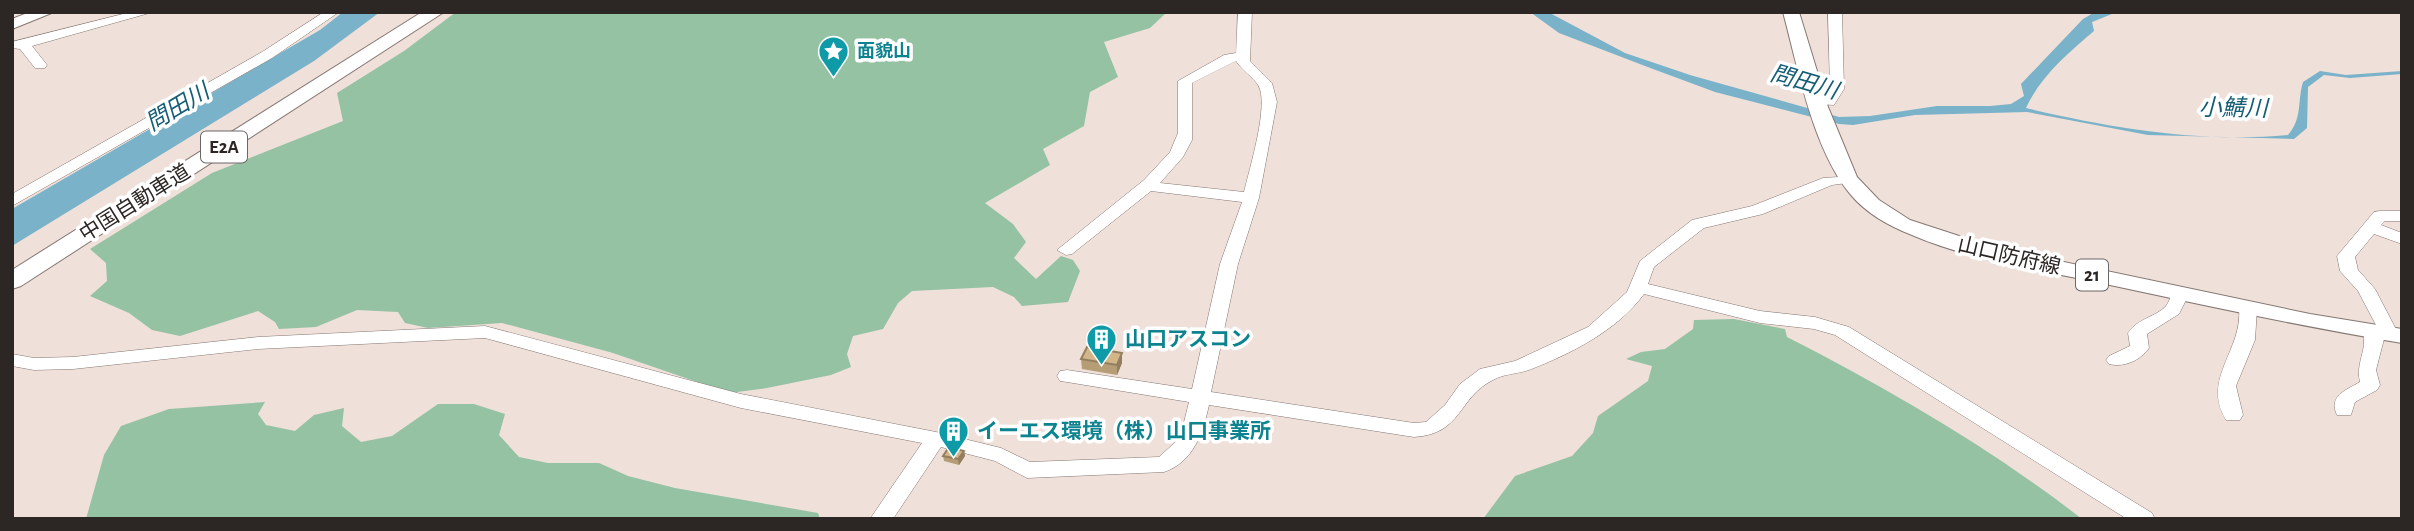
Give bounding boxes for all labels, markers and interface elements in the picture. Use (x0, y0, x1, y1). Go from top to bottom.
place icon: 面貌山 (817, 35, 851, 79)
place label: 面貌山 (857, 41, 911, 61)
water label: 問田川 (1768, 61, 1843, 104)
water label: 問田川 (142, 78, 216, 136)
water label: 小鯖川 (2198, 95, 2271, 121)
road number: E2A (201, 132, 247, 162)
street label: 中国自動車道 (75, 160, 194, 245)
street label: 山口防府線 (1955, 233, 2063, 278)
road number: 21 (2076, 260, 2108, 290)
building icon: 山口アスコン (1085, 322, 1119, 366)
place label: 山口アスコン (1125, 329, 1251, 350)
building icon: イーエス環境（株）山口事業所 (937, 414, 971, 458)
place label: イーエス環境（株）山口事業所 (977, 419, 1271, 442)

